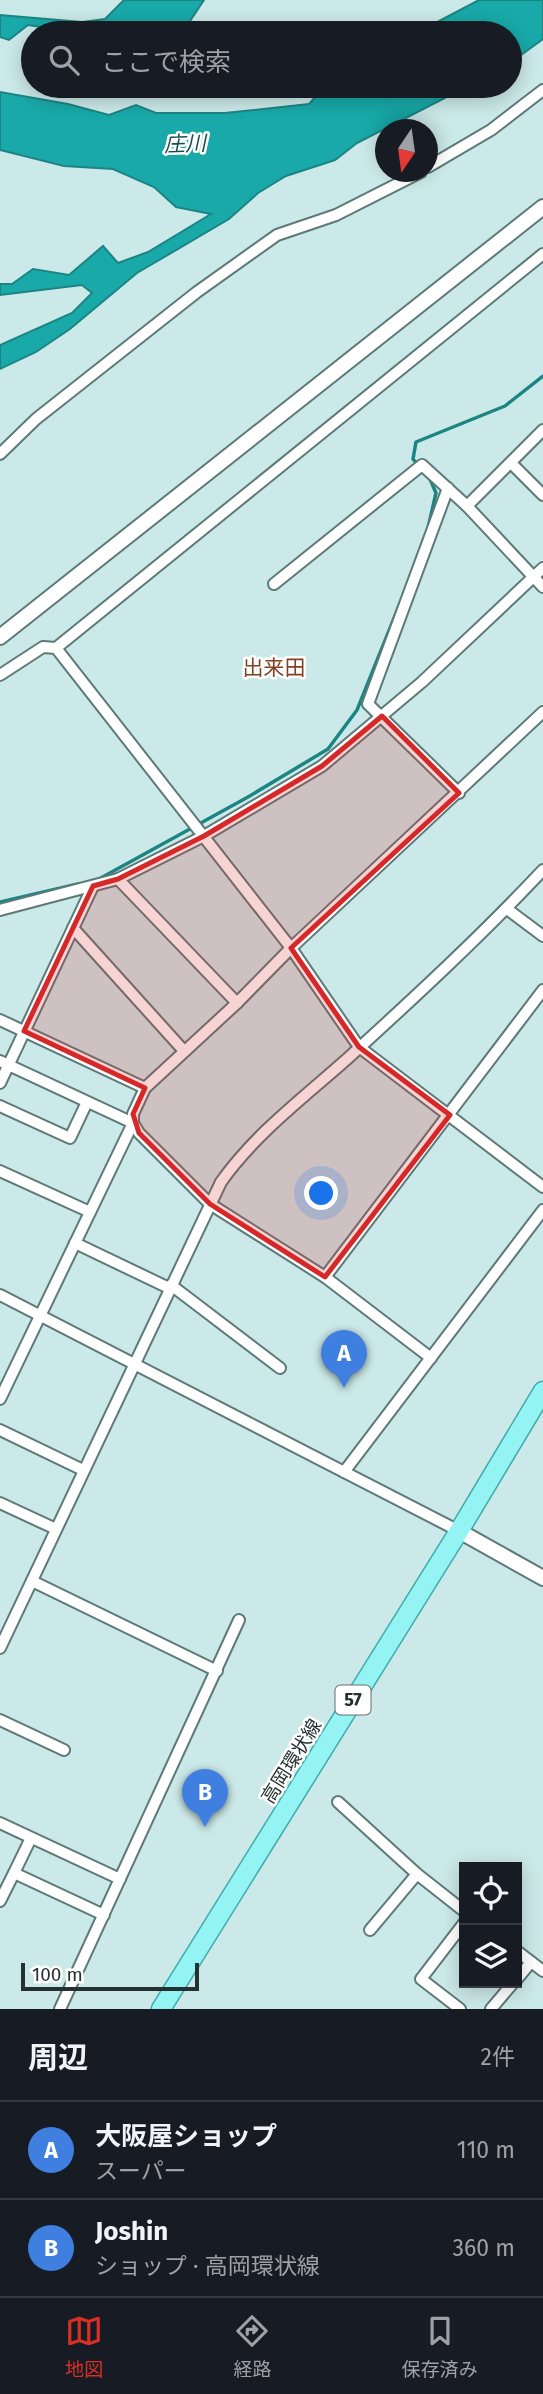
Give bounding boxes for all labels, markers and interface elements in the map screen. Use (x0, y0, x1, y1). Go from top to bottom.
search box (21, 21, 522, 98)
icon: search (45, 41, 83, 79)
text: ここで検索 (101, 47, 231, 78)
north arrow (375, 119, 438, 182)
water label: 庄川 (164, 130, 208, 158)
district label: 出来田 (243, 655, 306, 681)
your location (304, 1176, 338, 1210)
pin: A (321, 1330, 367, 1388)
road number: 57 (336, 1686, 370, 1714)
street label: 高岡環状線 (256, 1715, 326, 1808)
pin: B (182, 1769, 228, 1827)
map controls (459, 1862, 522, 1988)
button: locate (459, 1862, 522, 1925)
button: layers (459, 1925, 522, 1988)
scale bar (21, 1960, 200, 1992)
text: 100 m (32, 1963, 83, 1986)
text: 周辺 (28, 2040, 88, 2076)
text: 2件 (481, 2043, 515, 2071)
text: 大阪屋ショップ (95, 2121, 277, 2152)
text: A (44, 2136, 58, 2164)
text: 110 m (457, 2136, 515, 2164)
text: スーパー (95, 2157, 187, 2185)
text: Joshin (95, 2216, 168, 2247)
text: B (44, 2234, 58, 2262)
text: 360 m (453, 2234, 515, 2262)
text: ショップ · 高岡環状線 (95, 2252, 320, 2280)
tab: 地図 (65, 2312, 103, 2381)
tab: 経路 (233, 2312, 272, 2381)
tab: 保存済み (402, 2312, 478, 2381)

